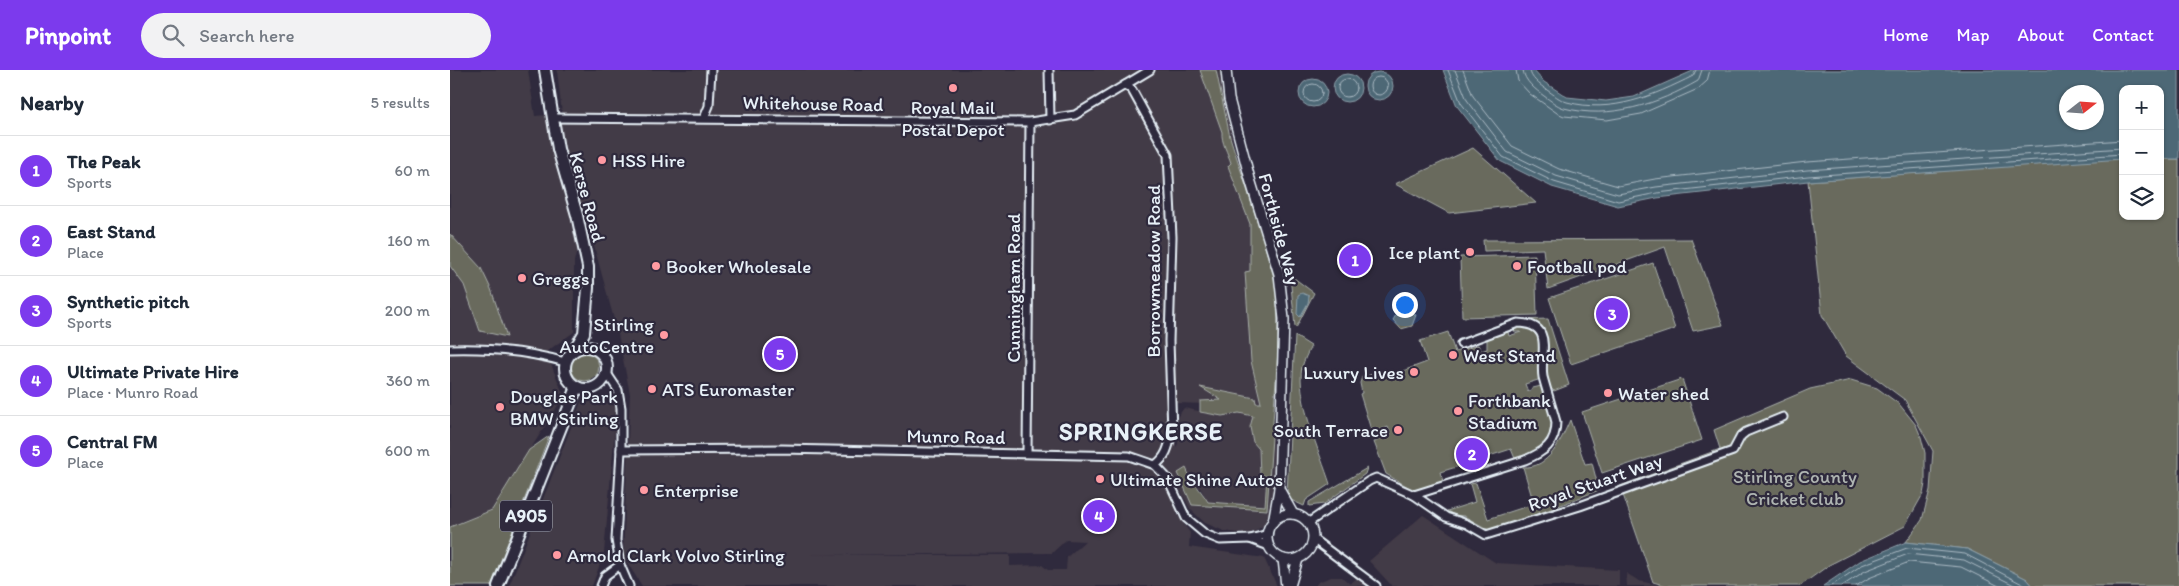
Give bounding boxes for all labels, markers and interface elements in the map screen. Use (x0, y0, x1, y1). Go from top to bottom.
search box (141, 13, 491, 58)
text: Pinpoint (25, 21, 111, 50)
icon: search (159, 21, 187, 49)
text: Search here (199, 24, 294, 47)
text: Home (1883, 24, 1929, 46)
text: Map (1957, 24, 1990, 46)
text: About (2018, 24, 2064, 46)
text: Contact (2092, 24, 2154, 46)
marker: Royal Mail Postal Depot (947, 82, 959, 94)
north arrow (2059, 85, 2104, 130)
map controls (2119, 85, 2164, 220)
button: + (2119, 85, 2164, 130)
text: Nearby (20, 90, 84, 115)
street label: Whitehouse Road (742, 91, 884, 116)
text: 5 results (370, 93, 430, 112)
place label: Royal Mail Postal Depot (901, 96, 1005, 141)
button: − (2119, 130, 2164, 175)
place label: HSS Hire (612, 149, 685, 172)
text: The Peak (67, 150, 141, 173)
street label: Kerse Road (564, 150, 611, 245)
marker: HSS Hire (596, 154, 608, 166)
text: 1 (32, 161, 40, 180)
text: 60 m (395, 161, 430, 180)
street label: Forthside Way (1254, 171, 1306, 288)
text: Sports (67, 173, 112, 192)
button: layers (2119, 175, 2164, 220)
street label: Borrowmeadow Road (1142, 184, 1165, 357)
street label: Cunningham Road (1002, 213, 1025, 363)
text: East Stand (67, 220, 155, 243)
text: 2 (32, 231, 40, 250)
text: 160 m (387, 231, 430, 250)
pin: 1 (1339, 241, 1371, 279)
place label: Ice plant (1389, 241, 1460, 264)
text: Place (67, 243, 104, 262)
marker: Ice plant (1464, 246, 1476, 258)
place label: Booker Wholesale (666, 255, 811, 278)
place label: Football pod (1527, 255, 1628, 278)
marker: Booker Wholesale (650, 260, 662, 272)
marker: Football pod (1511, 260, 1523, 272)
place label: Greggs (532, 267, 590, 290)
marker: Greggs (516, 272, 528, 284)
text: Synthetic pitch (67, 290, 189, 313)
your location (1392, 292, 1418, 318)
pin: 3 (1596, 295, 1628, 333)
text: 3 (32, 301, 40, 320)
text: 200 m (385, 301, 430, 320)
text: Sports (67, 313, 112, 332)
place label: Stirling AutoCentre (559, 313, 654, 358)
marker: Stirling AutoCentre (658, 329, 670, 341)
pin: 5 (764, 335, 796, 373)
place label: West Stand (1463, 344, 1556, 367)
marker: West Stand (1447, 349, 1459, 361)
text: Ultimate Private Hire (67, 360, 239, 383)
place label: Luxury Lives (1303, 361, 1404, 384)
marker: Luxury Lives (1408, 366, 1420, 378)
text: 4 (31, 371, 41, 390)
text: 360 m (386, 371, 430, 390)
place label: ATS Euromaster (662, 378, 795, 401)
place label: Water shed (1618, 382, 1709, 405)
text: Place · Munro Road (67, 383, 198, 402)
marker: ATS Euromaster (646, 383, 658, 395)
place label: Douglas Park BMW Stirling (510, 385, 619, 430)
marker: Water shed (1602, 387, 1614, 399)
place label: Forthbank Stadium (1468, 389, 1551, 434)
marker: Douglas Park BMW Stirling (494, 401, 506, 413)
marker: Forthbank Stadium (1452, 405, 1464, 417)
district label: SPRINGKERSE (1059, 417, 1223, 446)
place label: South Terrace (1274, 419, 1388, 442)
street label: Munro Road (906, 424, 1006, 449)
marker: South Terrace (1392, 424, 1404, 436)
text: Central FM (67, 430, 158, 453)
pin: 2 (1456, 435, 1488, 473)
text: 5 (32, 441, 40, 460)
text: 600 m (385, 441, 430, 460)
street label: Royal Stuart Way (1525, 449, 1665, 516)
text: Place (67, 453, 104, 472)
park label: Stirling County Cricket club (1733, 465, 1857, 510)
place label: Ultimate Shine Autos (1110, 468, 1283, 491)
marker: Ultimate Shine Autos (1094, 473, 1106, 485)
place label: Enterprise (654, 479, 739, 502)
marker: Enterprise (638, 484, 650, 496)
pin: 4 (1083, 497, 1115, 535)
road number: A905 (500, 501, 552, 532)
place label: Arnold Clark Volvo Stirling (567, 544, 785, 567)
marker: Arnold Clark Volvo Stirling (551, 549, 563, 561)

